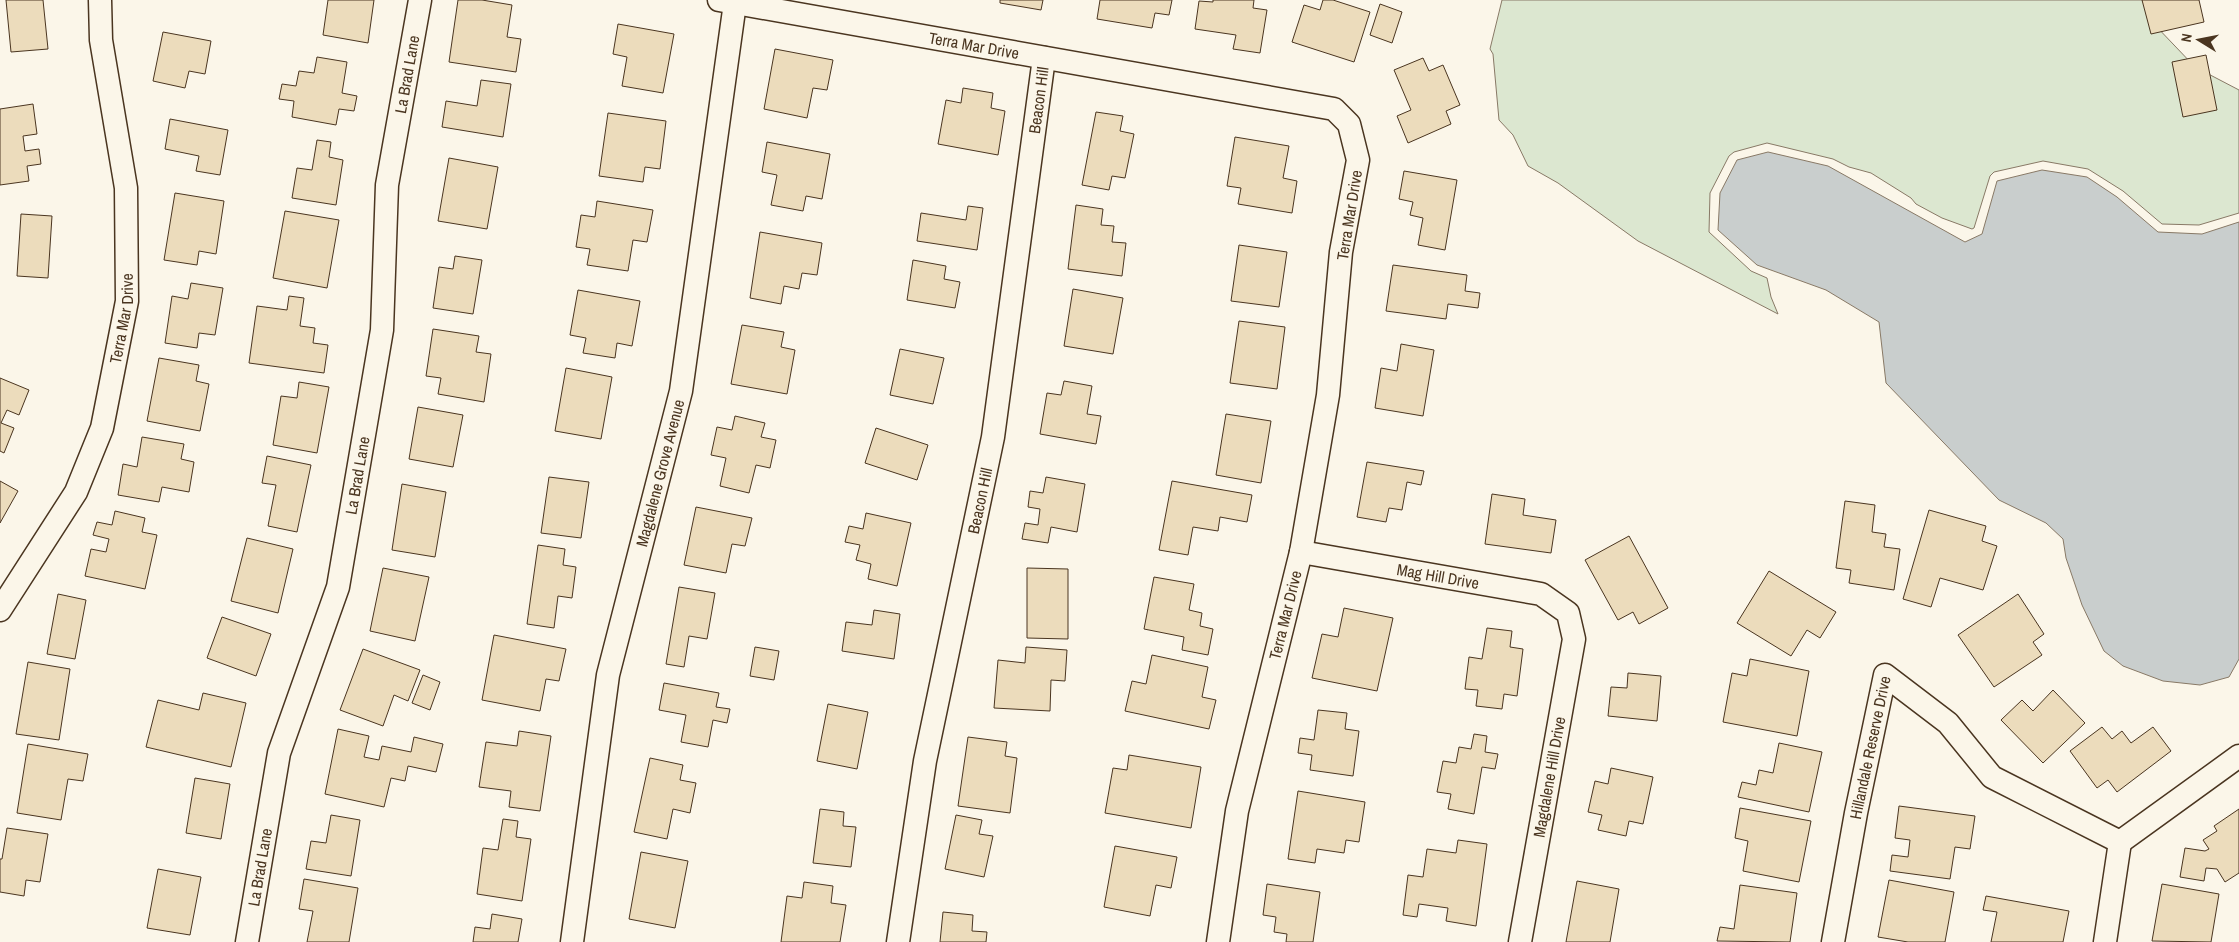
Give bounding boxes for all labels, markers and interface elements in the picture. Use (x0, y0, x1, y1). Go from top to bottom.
north arrow (2174, 15, 2224, 65)
street label: Terra Mar Drive (927, 26, 1021, 64)
text: N (2177, 32, 2196, 43)
street label: La Brad Lane (389, 34, 424, 115)
street label: Beacon Hill (1023, 65, 1054, 135)
street label: Terra Mar Drive (1331, 168, 1367, 262)
street label: Terra Mar Drive (104, 273, 138, 365)
street label: Magdalene Grove Avenue (630, 397, 689, 549)
street label: La Brad Lane (340, 435, 375, 516)
street label: Beacon Hill (962, 465, 997, 536)
street label: Mag Hill Drive (1395, 558, 1481, 594)
street label: Terra Mar Drive (1263, 568, 1307, 662)
street label: Hillandale Reserve Drive (1844, 674, 1896, 821)
street label: Magdalene Hill Drive (1528, 715, 1570, 839)
street label: La Brad Lane (242, 826, 277, 908)

